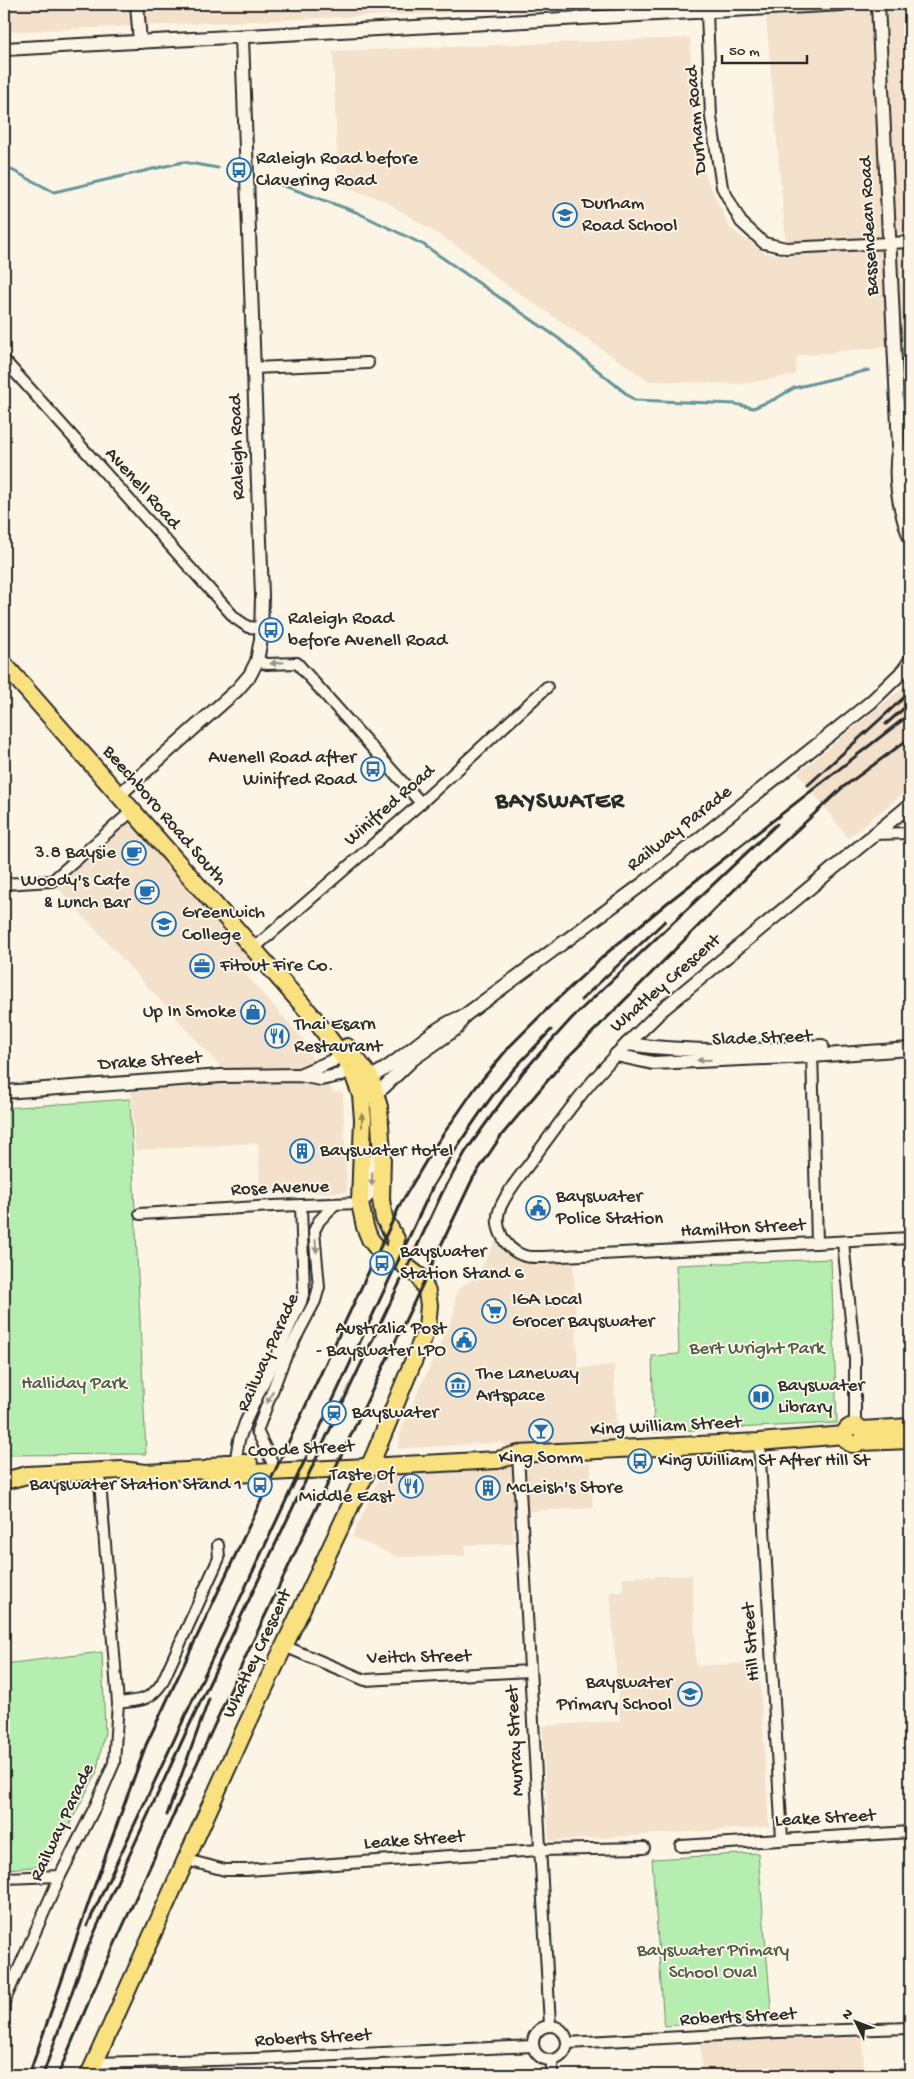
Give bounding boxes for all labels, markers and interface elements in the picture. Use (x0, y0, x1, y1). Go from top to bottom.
scale bar (722, 32, 806, 64)
text: 50 m (729, 43, 760, 61)
street label: Durham Road (681, 63, 713, 177)
place label: Raleigh Road before Clavering Road (256, 148, 418, 193)
street label: Bassendean Road (855, 154, 885, 297)
bus stop icon: Raleigh Road before Clavering Road (226, 157, 252, 183)
place label: Durham Road School (580, 193, 677, 238)
school or university icon: Durham Road School (552, 202, 578, 228)
street label: Raleigh Road (225, 392, 251, 500)
street label: Avenell Road (99, 443, 186, 536)
place label: Raleigh Road before Avenell Road (288, 608, 449, 653)
bus stop icon: Raleigh Road before Avenell Road (258, 617, 284, 643)
one-way arrow (269, 660, 285, 668)
street label: Beechboro Road South (96, 740, 231, 891)
place label: Avenell Road after Winifred Road (208, 747, 358, 792)
bus stop icon: Avenell Road after Winifred Road (360, 756, 386, 782)
street label: Winifred Road (340, 759, 442, 852)
street label: Railway Parade (623, 781, 737, 877)
district label: BAYSWATER (494, 788, 625, 817)
cafe icon: 3.8 Baysie (121, 840, 147, 866)
place label: 3.8 Baysie (34, 842, 116, 865)
place label: Woody's Cafe & Lunch Bar (21, 870, 132, 915)
cafe icon: Woody's Cafe & Lunch Bar (134, 879, 160, 905)
place label: Greenwich College (182, 902, 265, 947)
school or university icon: Greenwich College (151, 911, 177, 937)
street label: Whatley Crescent (606, 928, 728, 1038)
office icon: Fitout Fire Co. (189, 953, 215, 979)
place label: Fitout Fire Co. (219, 955, 334, 978)
shop icon: Up In Smoke (240, 999, 266, 1025)
place label: Up In Smoke (143, 1001, 236, 1024)
place label: Thai Esarn Restaurant (293, 1014, 384, 1059)
restaurant icon: Thai Esarn Restaurant (264, 1023, 290, 1049)
street label: Slade Street (712, 1026, 814, 1052)
street label: Drake Street (96, 1047, 204, 1077)
one-way arrow (696, 1056, 712, 1064)
one-way arrow (358, 1112, 366, 1128)
building icon: Bayswater Hotel (289, 1138, 315, 1164)
place label: Bayswater Hotel (319, 1140, 453, 1163)
one-way arrow (368, 1171, 376, 1187)
street label: Rose Avenue (230, 1176, 330, 1202)
place label: Bayswater Police Station (555, 1186, 663, 1231)
public building icon: Bayswater Police Station (525, 1195, 551, 1221)
street label: Hamilton Street (680, 1214, 808, 1244)
one-way arrow (312, 1238, 320, 1254)
place label: Bayswater Station Stand 6 (399, 1241, 524, 1286)
bus stop icon: Bayswater Station Stand 6 (369, 1250, 395, 1276)
place label: IGA Local Grocer Bayswater (512, 1289, 657, 1334)
street label: Railway Parade (233, 1290, 305, 1416)
supermarket icon: IGA Local Grocer Bayswater (481, 1298, 507, 1324)
place label: Australia Post - Bayswater LPO (316, 1318, 448, 1363)
public building icon: Australia Post - Bayswater LPO (451, 1327, 477, 1353)
park label: Bert Wright Park (689, 1338, 826, 1361)
place label: The Laneway Artspace (475, 1363, 579, 1408)
museum icon: The Laneway Artspace (445, 1372, 471, 1398)
park label: Halliday Park (21, 1373, 128, 1396)
place label: Bayswater Library (777, 1375, 866, 1420)
library icon: Bayswater Library (748, 1384, 774, 1410)
one-way arrow (266, 1390, 274, 1405)
station icon: Bayswater (321, 1400, 347, 1426)
place label: Bayswater (351, 1402, 440, 1425)
street label: King William Street (590, 1411, 744, 1442)
bar icon: King Somm (528, 1418, 554, 1444)
street label: Coode Street (247, 1436, 357, 1464)
place label: King Somm (499, 1447, 584, 1470)
bus stop icon: King William St After Hill St (627, 1448, 653, 1474)
place label: King William St After Hill St (658, 1450, 872, 1473)
place label: Taste Of Middle East (299, 1464, 396, 1509)
bus stop icon: Bayswater Station Stand 1 (247, 1472, 273, 1498)
restaurant icon: Taste Of Middle East (398, 1473, 424, 1499)
place label: Bayswater Station Stand 1 (29, 1474, 242, 1497)
building icon: McLeish's Store (475, 1475, 501, 1501)
place label: McLeish's Store (506, 1477, 623, 1500)
street label: Whatley Crescent (218, 1584, 299, 1722)
street label: Hill Street (738, 1600, 766, 1682)
street label: Veitch Street (366, 1646, 473, 1670)
place label: Bayswater Primary School (556, 1672, 674, 1717)
school or university icon: Bayswater Primary School (677, 1681, 703, 1707)
street label: Murray Street (502, 1683, 530, 1797)
street label: Railway Parade (26, 1760, 100, 1885)
street label: Leake Street (774, 1805, 878, 1833)
street label: Leake Street (363, 1826, 467, 1856)
park label: Bayswater Primary School Oval (636, 1940, 790, 1985)
north arrow (832, 1996, 882, 2046)
street label: Roberts Street (679, 2003, 799, 2033)
text: N (839, 2006, 858, 2024)
street label: Roberts Street (254, 2024, 374, 2054)

